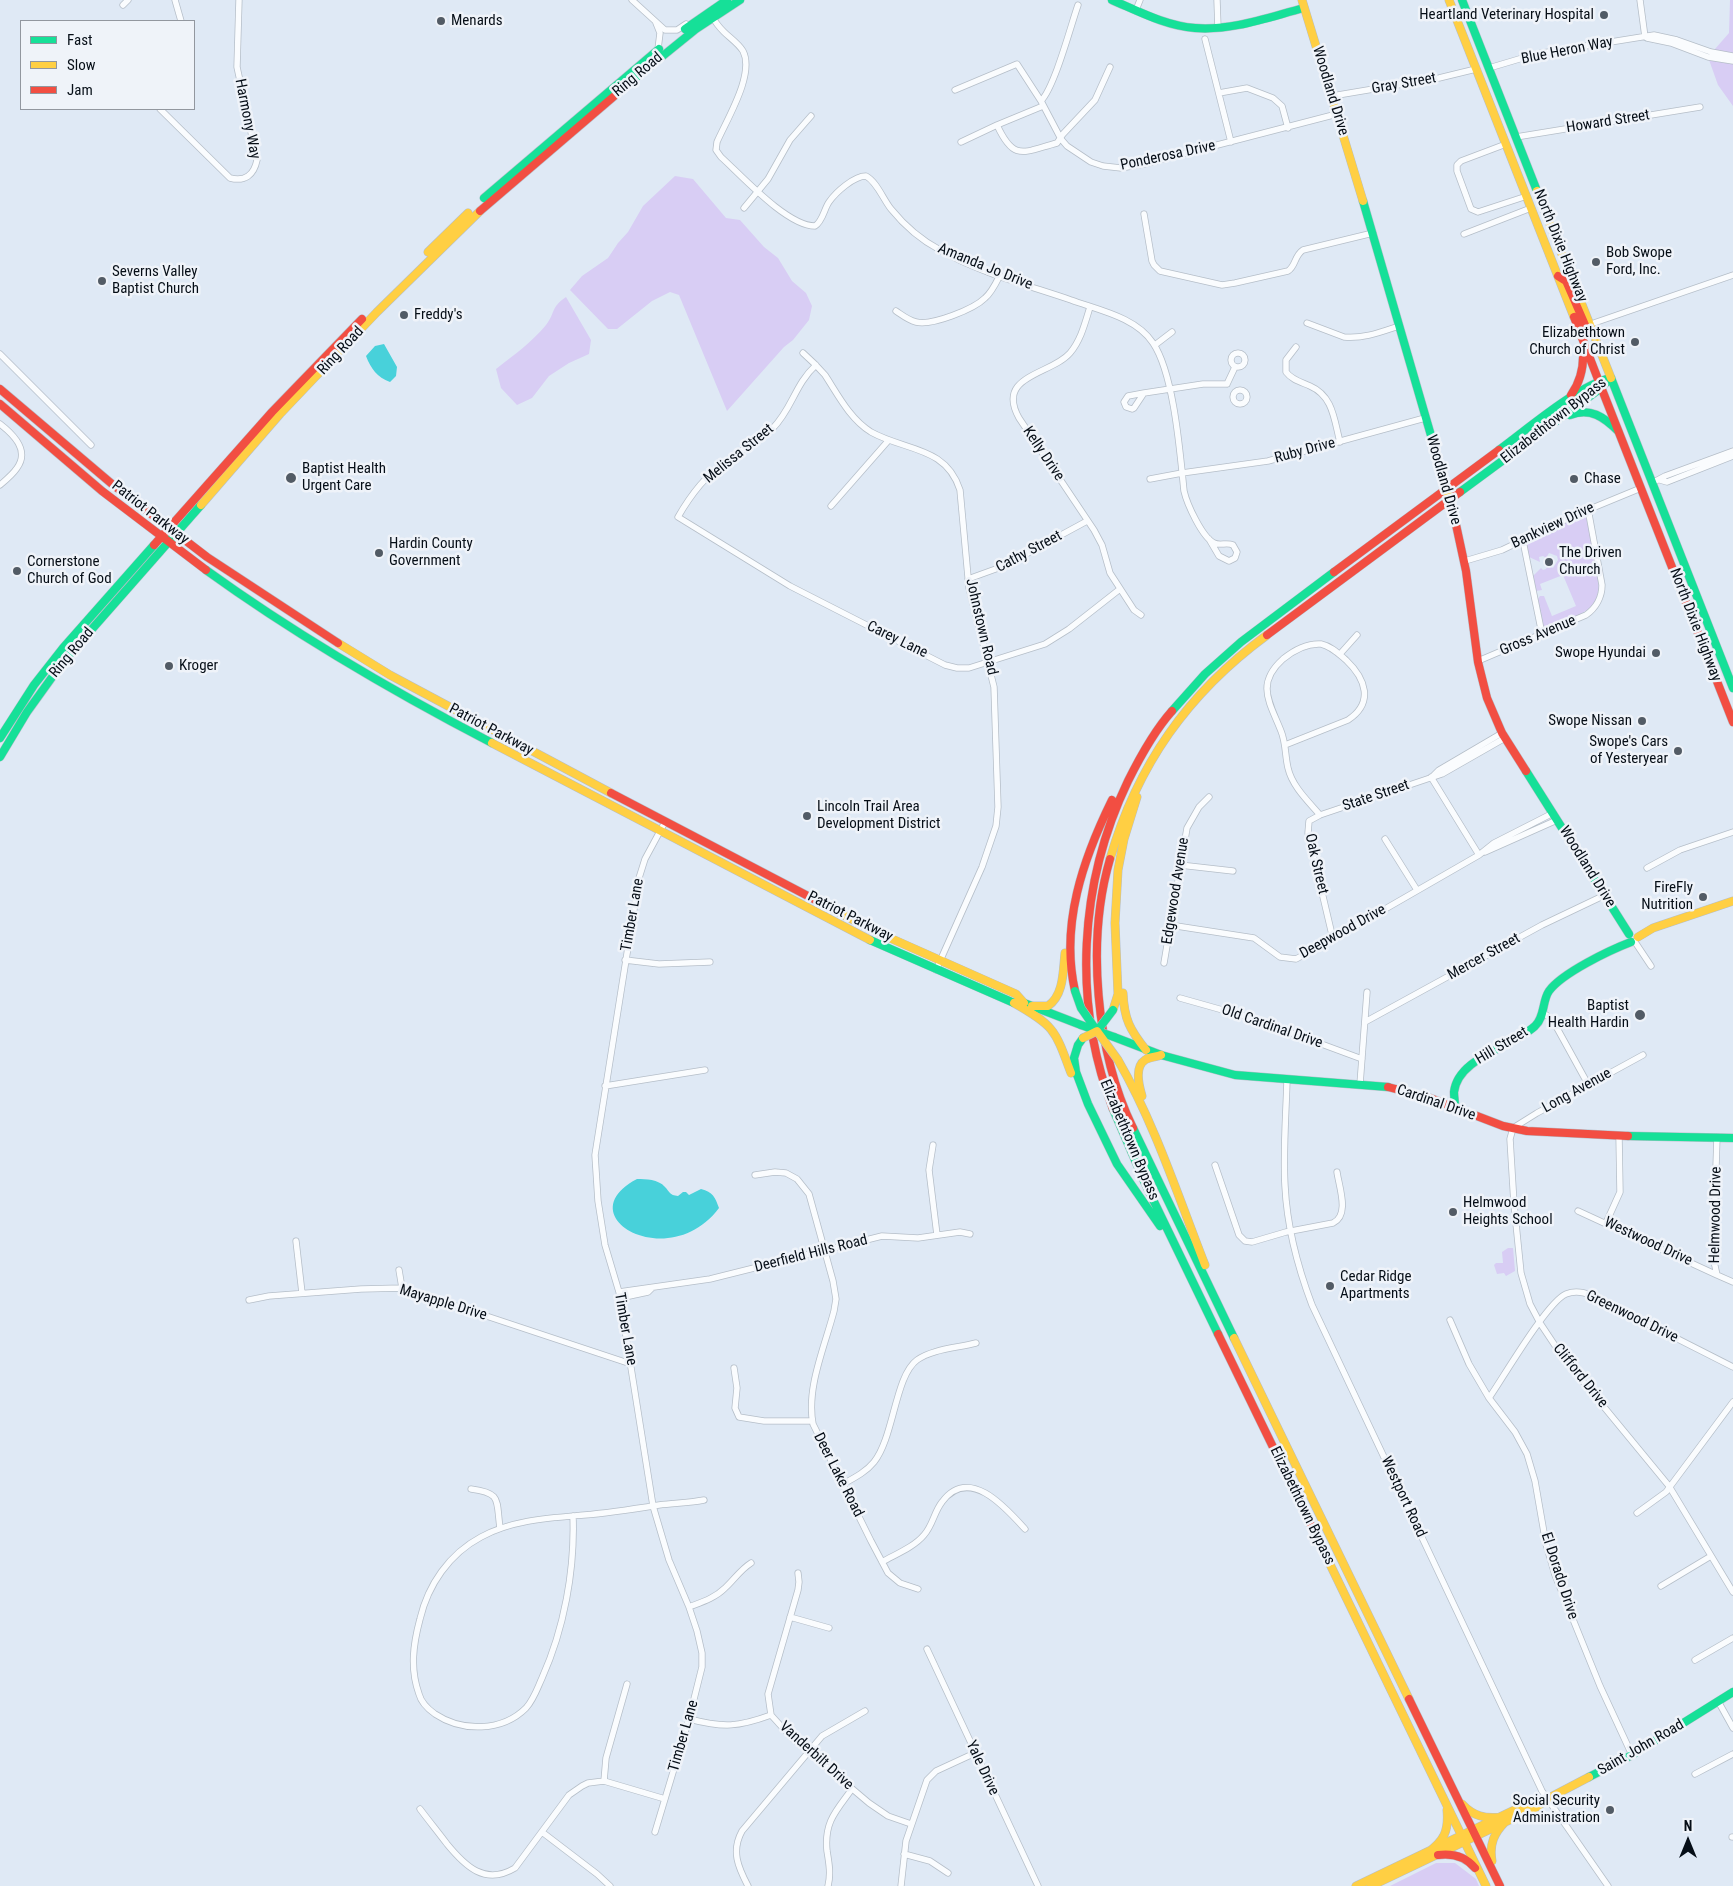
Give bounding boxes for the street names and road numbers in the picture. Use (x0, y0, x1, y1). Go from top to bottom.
street label: Blue Heron Way (1520, 33, 1614, 69)
street label: Woodland Drive (1308, 44, 1352, 138)
street label: Ring Road (609, 49, 667, 101)
street label: Gray Street (1370, 69, 1438, 99)
street label: Harmony Way (230, 77, 264, 161)
street label: Howard Street (1565, 107, 1651, 137)
street label: Ponderosa Drive (1119, 137, 1217, 175)
street label: North Dixie Highway (1529, 187, 1591, 305)
street label: Amanda Jo Drive (935, 240, 1035, 294)
street label: Ring Road (314, 323, 368, 379)
street label: Elizabethtown Bypass (1498, 374, 1610, 468)
street label: Melissa Street (700, 420, 778, 488)
street label: Kelly Drive (1018, 423, 1068, 485)
street label: Woodland Drive (1422, 433, 1464, 527)
street label: Ruby Drive (1273, 434, 1337, 468)
street label: Patriot Parkway (108, 477, 192, 549)
street label: Bankview Drive (1509, 499, 1597, 553)
street label: Cathy Street (993, 527, 1065, 577)
street label: North Dixie Highway (1665, 566, 1725, 684)
street label: Johnstown Road (961, 577, 1001, 677)
street label: Gross Avenue (1497, 612, 1579, 660)
street label: Carey Lane (864, 618, 930, 662)
street label: Ring Road (46, 624, 98, 682)
street label: Patriot Parkway (446, 700, 536, 760)
street label: State Street (1340, 776, 1412, 816)
street label: Woodland Drive (1555, 823, 1619, 911)
street label: Oak Street (1300, 832, 1332, 896)
street label: Edgewood Avenue (1159, 836, 1193, 946)
street label: Timber Lane (618, 877, 648, 953)
street label: Patriot Parkway (804, 888, 896, 946)
street label: Deepwood Drive (1297, 901, 1389, 963)
street label: Mercer Street (1445, 930, 1523, 984)
street label: Old Cardinal Drive (1219, 1001, 1325, 1053)
street label: Hill Street (1472, 1023, 1532, 1069)
street label: Long Avenue (1539, 1065, 1615, 1117)
street label: Elizabethtown Bypass (1095, 1077, 1163, 1203)
street label: Cardinal Drive (1394, 1081, 1478, 1125)
street label: Helmwood Drive (1706, 1167, 1726, 1263)
street label: Westwood Drive (1601, 1214, 1695, 1270)
street label: Deerfield Hills Road (753, 1231, 869, 1277)
street label: Mayapple Drive (397, 1281, 489, 1325)
street label: Greenwood Drive (1583, 1287, 1681, 1347)
street label: Timber Lane (610, 1291, 640, 1367)
street label: Clifford Drive (1549, 1340, 1611, 1412)
street label: Deer Lake Road (809, 1430, 867, 1520)
street label: Elizabethtown Bypass (1266, 1444, 1338, 1568)
street label: Westport Road (1376, 1454, 1430, 1540)
street label: El Dorado Drive (1536, 1530, 1582, 1622)
street label: Timber Lane (665, 1698, 703, 1774)
street label: Saint John Road (1595, 1716, 1687, 1780)
street label: Vanderbilt Drive (775, 1718, 857, 1794)
street label: Yale Drive (962, 1738, 1002, 1798)

